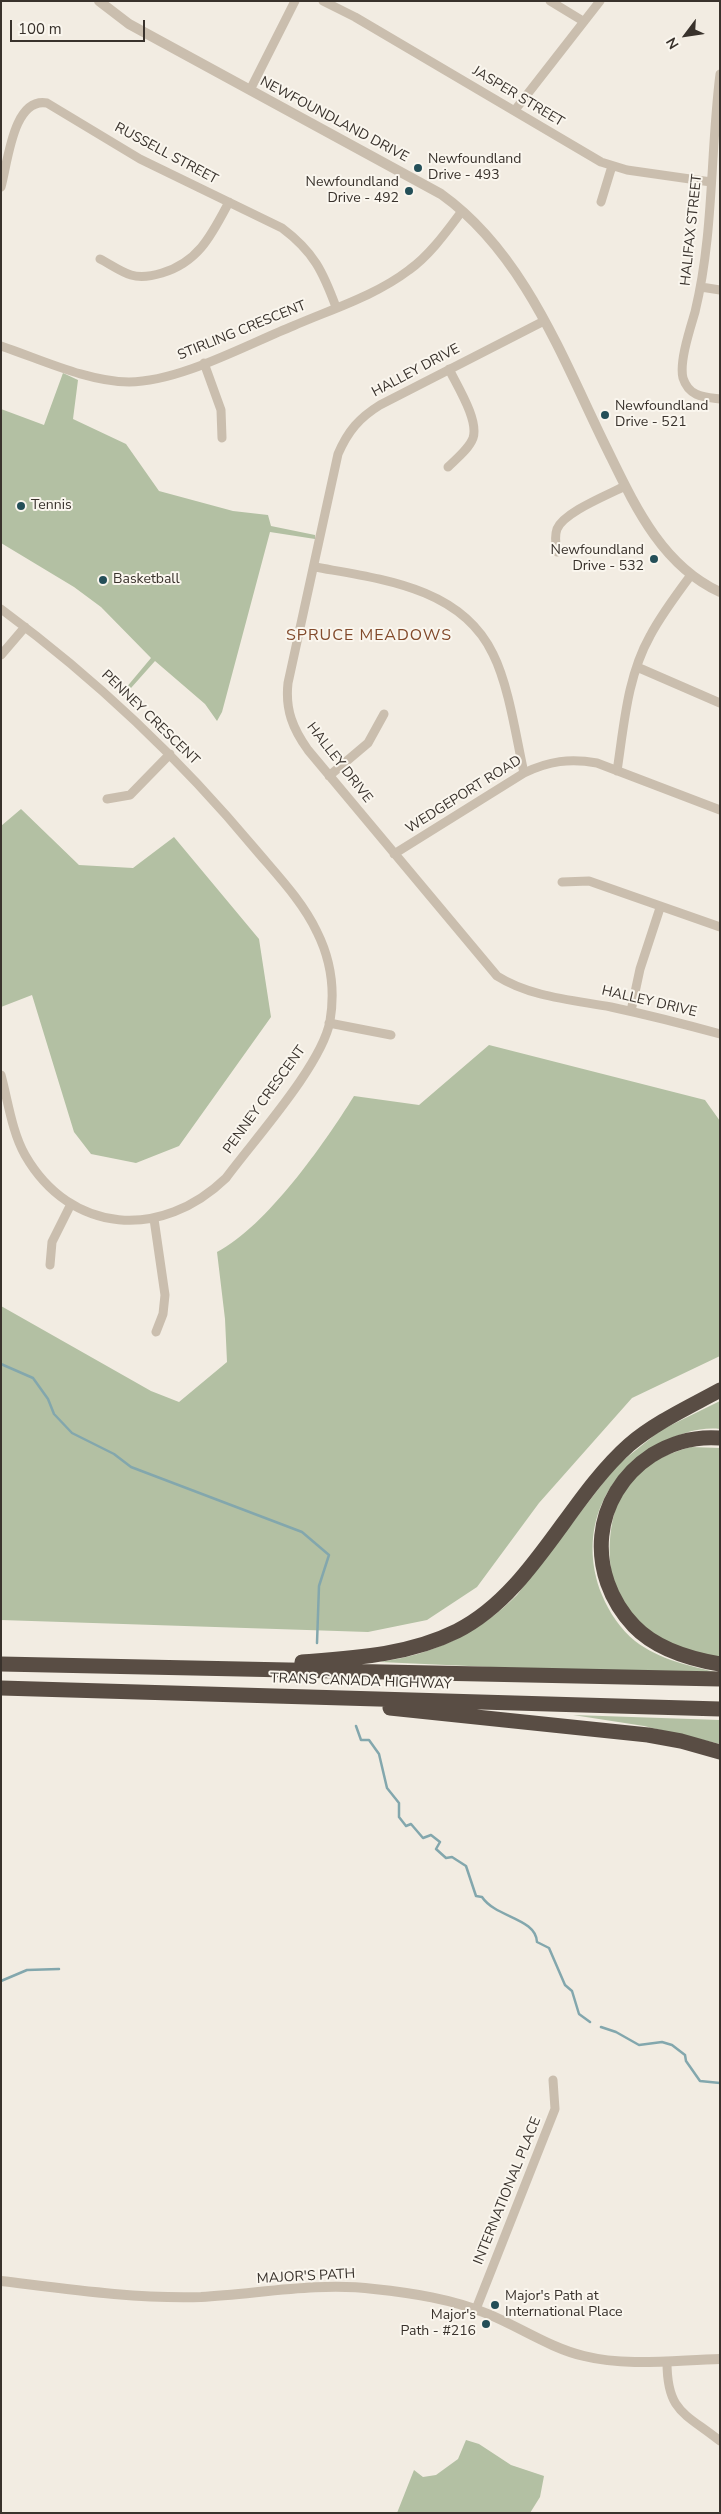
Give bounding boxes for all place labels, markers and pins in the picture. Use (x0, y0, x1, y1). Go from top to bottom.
place label: Newfoundland Drive - 493 (428, 152, 521, 184)
marker: Newfoundland Drive - 493 (412, 162, 424, 174)
place label: Newfoundland Drive - 492 (306, 175, 399, 208)
marker: Newfoundland Drive - 492 (403, 185, 415, 197)
place label: Newfoundland Drive - 521 (615, 399, 708, 432)
marker: Newfoundland Drive - 521 (599, 409, 611, 421)
place label: Tennis (31, 498, 72, 514)
marker: Tennis (15, 500, 27, 512)
place label: Newfoundland Drive - 532 (551, 543, 644, 576)
marker: Newfoundland Drive - 532 (648, 553, 660, 565)
place label: Basketball (113, 572, 180, 588)
marker: Basketball (97, 574, 109, 586)
place label: Major's Path at International Place (505, 2289, 622, 2322)
marker: Major's Path at International Place (489, 2299, 501, 2311)
place label: Major's Path - #216 (400, 2308, 476, 2340)
marker: Major's Path - #216 (480, 2318, 492, 2330)

